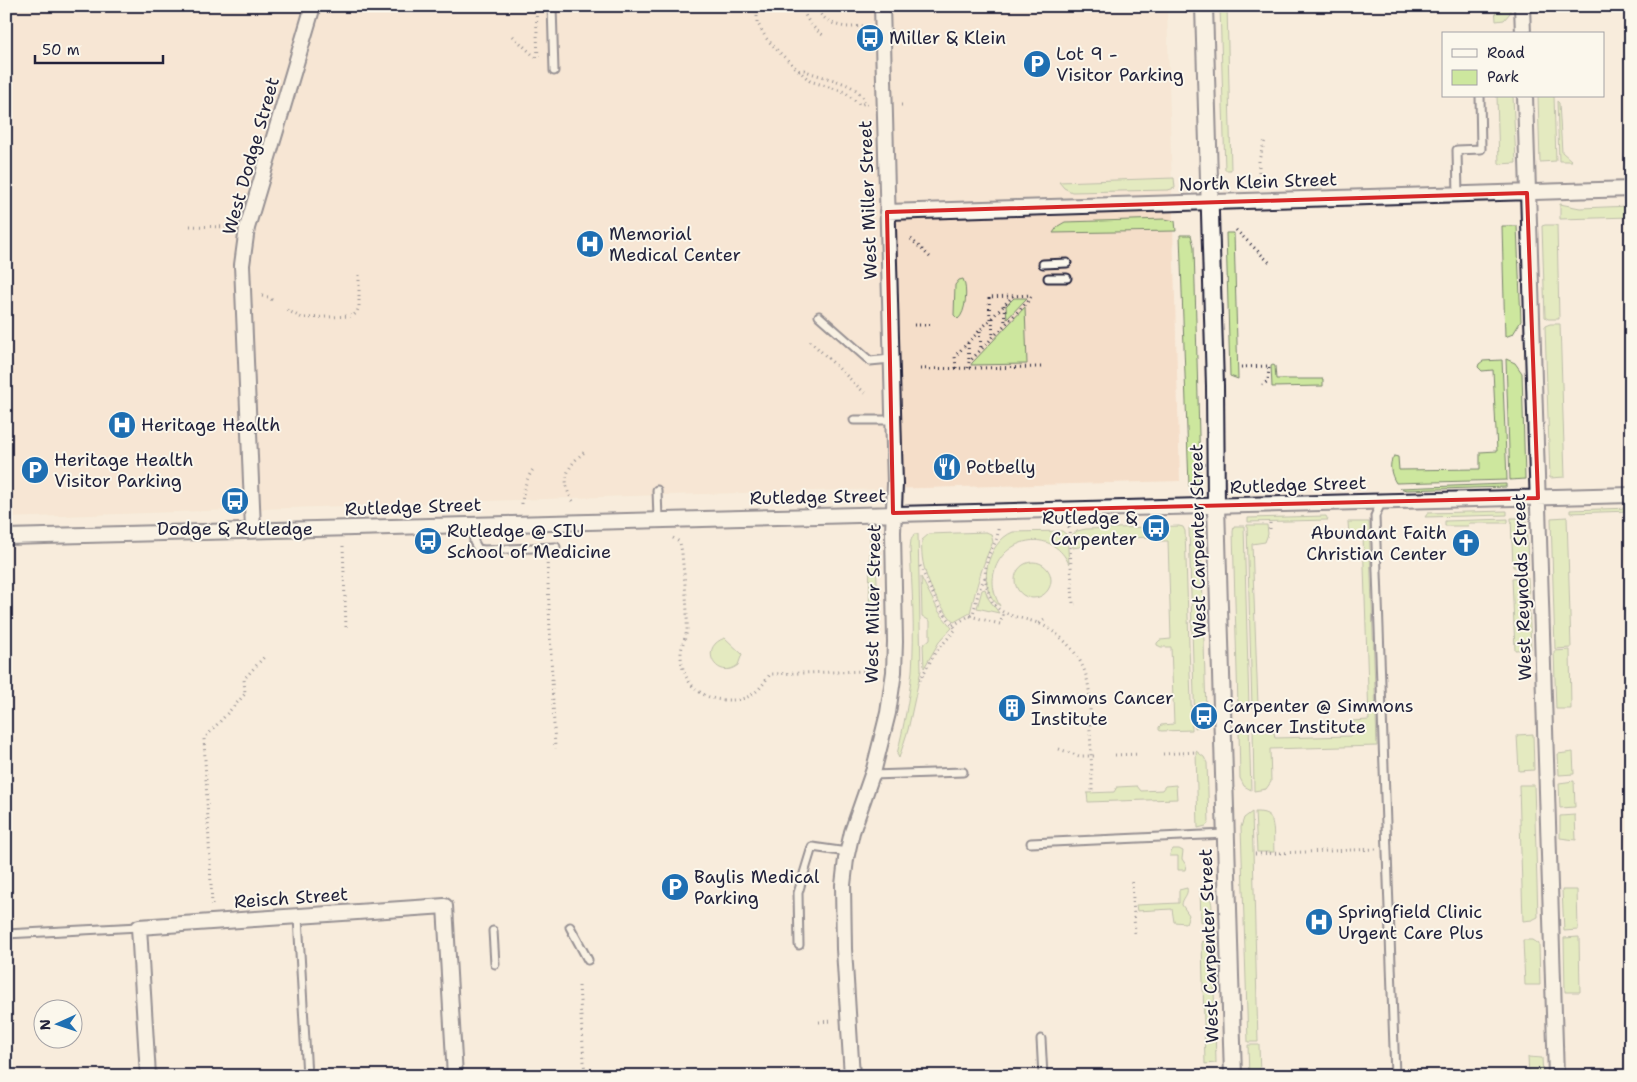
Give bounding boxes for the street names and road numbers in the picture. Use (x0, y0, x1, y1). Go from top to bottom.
street label: West Dodge Street (217, 74, 285, 238)
street label: West Miller Street (853, 120, 883, 280)
street label: North Klein Street (1178, 167, 1338, 197)
street label: West Carpenter Street (1184, 443, 1212, 639)
street label: Rutledge Street (1229, 471, 1367, 499)
street label: Rutledge Street (749, 484, 887, 510)
street label: Rutledge Street (344, 493, 482, 521)
street label: West Reynolds Street (1507, 493, 1537, 681)
street label: West Miller Street (860, 524, 886, 684)
street label: West Carpenter Street (1194, 848, 1224, 1044)
street label: Reisch Street (233, 882, 349, 914)

